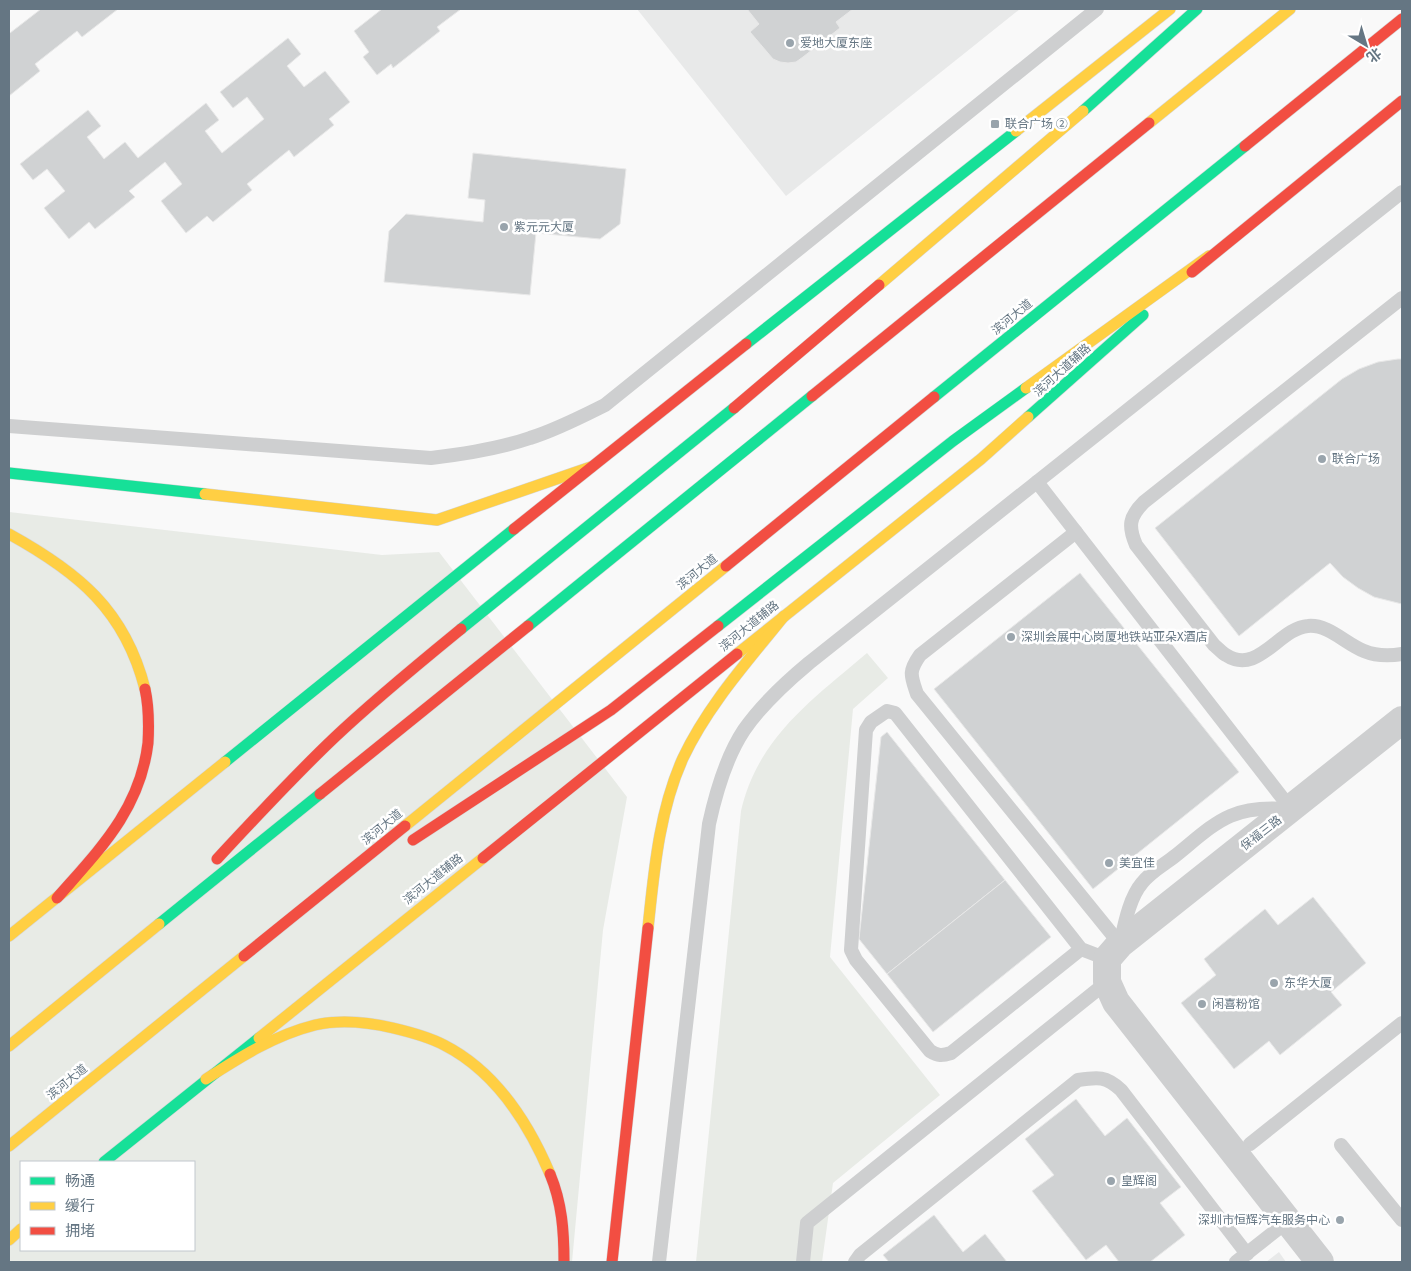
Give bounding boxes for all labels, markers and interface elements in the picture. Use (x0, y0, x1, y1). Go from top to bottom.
north arrow (1341, 20, 1391, 70)
place label: 爱地大厦东座 (800, 35, 872, 51)
marker: 爱地大厦东座 (784, 37, 796, 49)
text: 北 (1363, 44, 1385, 67)
place label: 联合广场 ② (1005, 116, 1068, 132)
marker: 联合广场 ② (989, 118, 1001, 130)
place label: 紫元元大厦 (514, 219, 574, 235)
marker: 紫元元大厦 (498, 221, 510, 233)
street label: 滨河大道 (988, 296, 1036, 338)
street label: 滨河大道辅路 (1030, 340, 1094, 400)
place label: 联合广场 (1332, 451, 1380, 467)
marker: 联合广场 (1316, 453, 1328, 465)
street label: 滨河大道 (673, 551, 721, 593)
street label: 滨河大道辅路 (716, 597, 782, 655)
place label: 深圳会展中心岗厦地铁站亚朵X酒店 (1021, 629, 1208, 645)
marker: 深圳会展中心岗厦地铁站亚朵X酒店 (1005, 631, 1017, 643)
street label: 滨河大道 (358, 806, 406, 848)
street label: 保福三路 (1237, 812, 1285, 854)
street label: 滨河大道辅路 (400, 850, 466, 908)
place label: 美宜佳 (1119, 855, 1155, 871)
marker: 美宜佳 (1103, 857, 1115, 869)
place label: 东华大厦 (1284, 975, 1332, 991)
marker: 东华大厦 (1268, 977, 1280, 989)
place label: 闲喜粉馆 (1212, 996, 1260, 1012)
marker: 闲喜粉馆 (1196, 998, 1208, 1010)
street label: 滨河大道 (43, 1061, 91, 1103)
legend (20, 1161, 195, 1251)
text: 畅通 (65, 1170, 95, 1191)
place label: 皇辉阁 (1121, 1173, 1157, 1189)
marker: 皇辉阁 (1105, 1175, 1117, 1187)
text: 缓行 (65, 1195, 95, 1216)
place label: 深圳市恒辉汽车服务中心 (1198, 1212, 1330, 1228)
marker: 深圳市恒辉汽车服务中心 (1334, 1214, 1346, 1226)
text: 拥堵 (65, 1220, 95, 1241)

